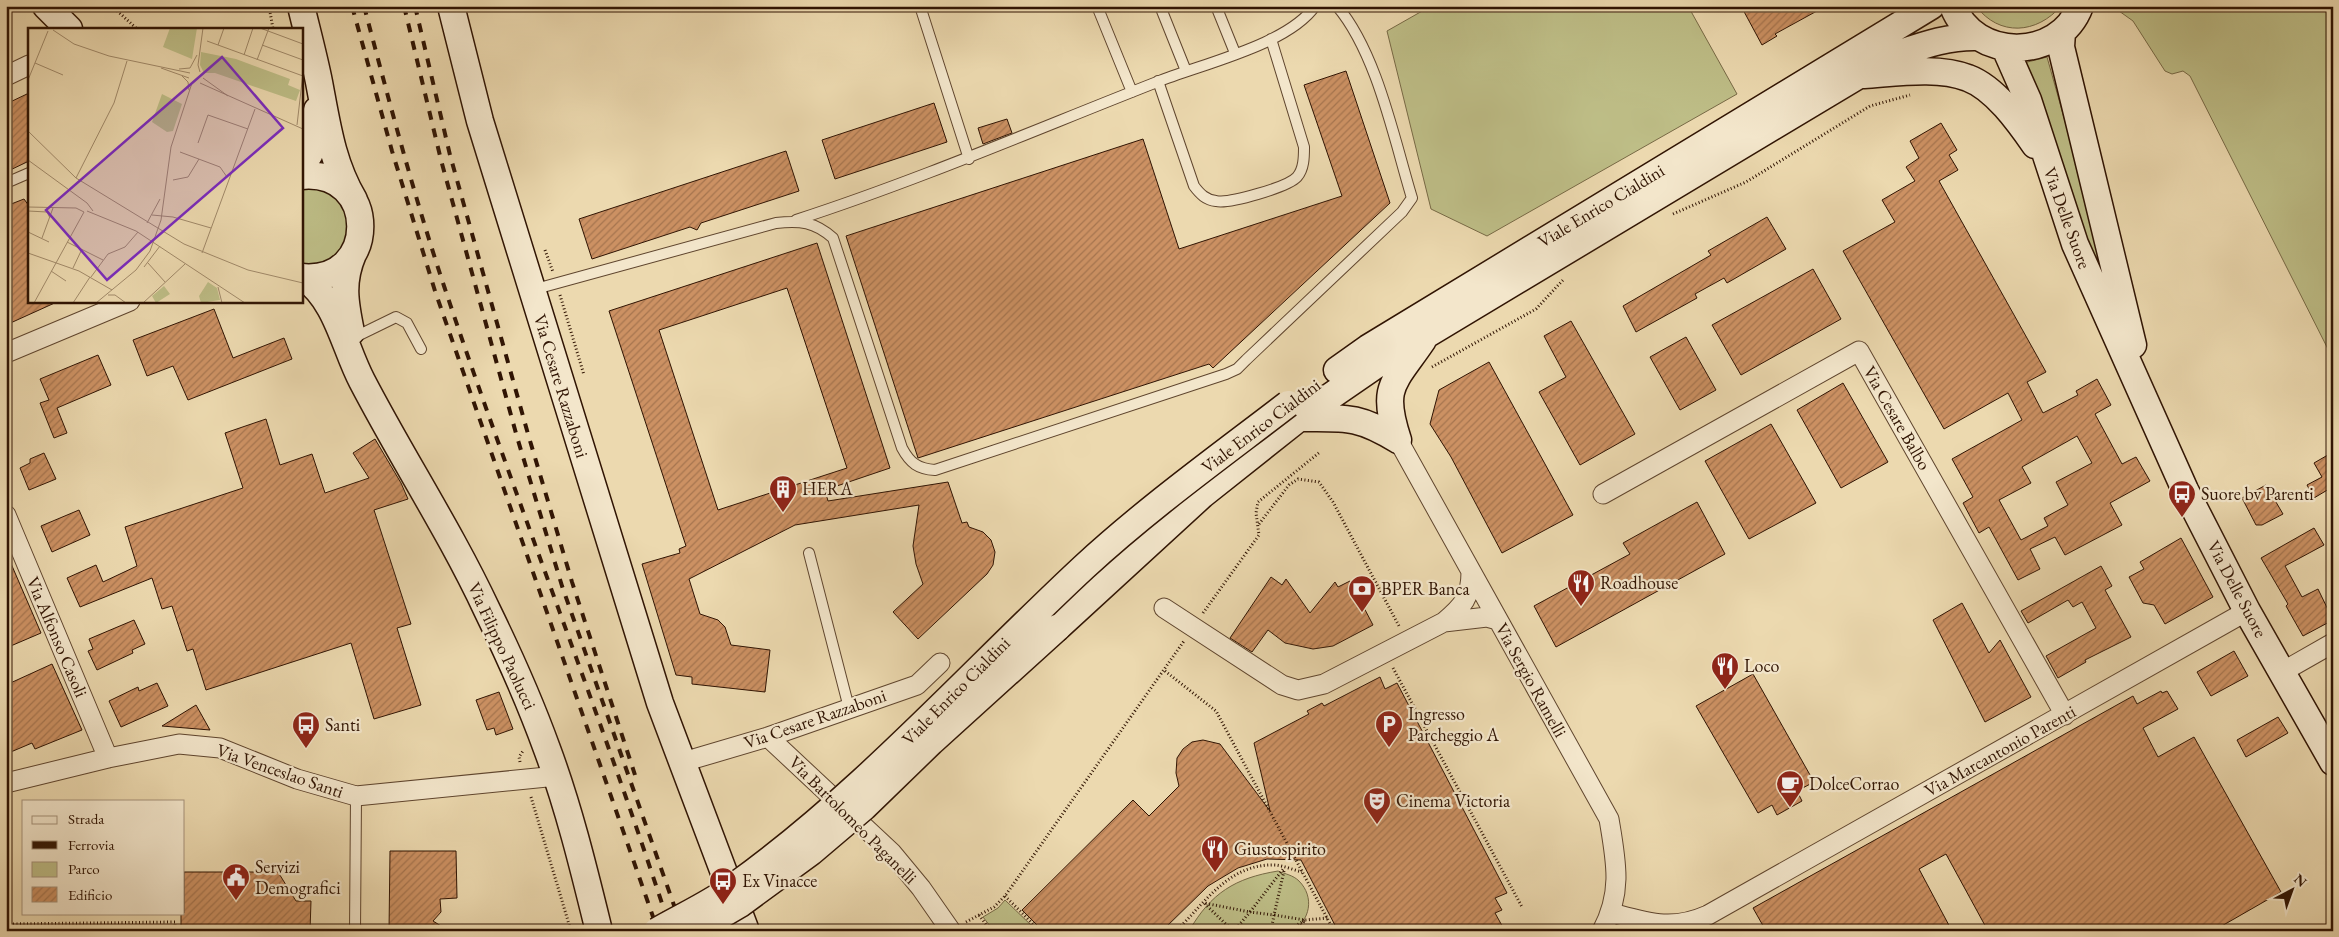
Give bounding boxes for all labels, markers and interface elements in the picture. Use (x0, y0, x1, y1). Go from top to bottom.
inset map (28, 28, 302, 302)
street label: Viale Enrico Cialdini (1533, 158, 1669, 252)
street label: Via Delle Suore (2038, 164, 2097, 272)
street label: Via Cesare Razzaboni (529, 311, 594, 461)
street label: Via Cesare Balbo (1858, 362, 1937, 474)
street label: Viale Enrico Cialdini (1196, 373, 1326, 478)
building icon: HERA (768, 474, 798, 513)
place label: HERA (802, 477, 853, 500)
bus stop icon: Suore bv Parenti (2167, 479, 2197, 518)
place label: Suore bv Parenti (2201, 482, 2314, 505)
street label: Via Delle Suore (2202, 536, 2273, 641)
restaurant icon: Roadhouse (1566, 568, 1596, 607)
place label: Roadhouse (1600, 571, 1678, 594)
street label: Via Alfonso Casoli (22, 573, 93, 701)
bank icon: BPER Banca (1347, 574, 1377, 613)
place label: BPER Banca (1381, 577, 1470, 600)
street label: Via Filippo Paolucci (463, 578, 542, 714)
street label: Via Sergio Ramelli (1491, 619, 1573, 741)
street label: Viale Enrico Cialdini (897, 631, 1015, 750)
restaurant icon: Loco (1710, 651, 1740, 690)
place label: Loco (1744, 654, 1779, 677)
street label: Via Cesare Razzaboni (741, 683, 890, 754)
street label: Via Marcantonio Parenti (1920, 699, 2080, 802)
place label: Ingresso Parcheggio A (1408, 702, 1499, 746)
parking icon: Ingresso Parcheggio A (1374, 709, 1404, 748)
bus stop icon: Santi (291, 710, 321, 749)
place label: Santi (325, 713, 361, 736)
street label: Via Venceslao Santi (214, 738, 347, 803)
street label: Via Bartolomeo Paganelli (784, 751, 923, 889)
cafe icon: DolceCorrao (1775, 769, 1805, 808)
place label: DolceCorrao (1809, 772, 1899, 795)
theatre icon: Cinema Victoria (1362, 786, 1392, 825)
place label: Cinema Victoria (1396, 789, 1511, 812)
legend (22, 800, 185, 914)
text: Strada (68, 809, 104, 828)
restaurant icon: Giustospirito (1200, 834, 1230, 873)
text: Ferrovia (68, 835, 115, 854)
place label: Giustospirito (1234, 837, 1326, 860)
place label: Servizi Demografici (255, 855, 341, 899)
text: Parco (68, 859, 100, 878)
public building icon: Servizi Demografici (221, 862, 251, 901)
north arrow (2266, 864, 2316, 914)
bus stop icon: Ex Vinacce (708, 866, 738, 905)
place label: Ex Vinacce (742, 869, 817, 892)
text: N (2290, 870, 2311, 891)
text: Edificio (68, 885, 112, 904)

